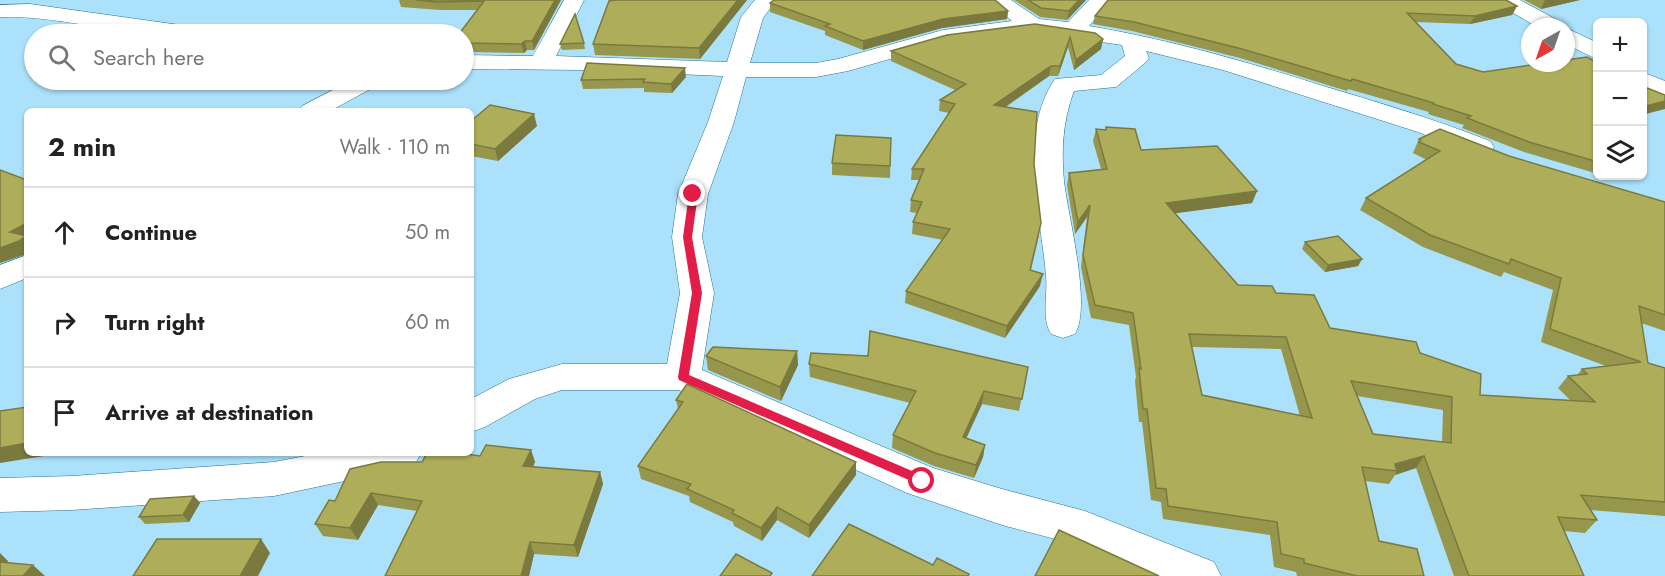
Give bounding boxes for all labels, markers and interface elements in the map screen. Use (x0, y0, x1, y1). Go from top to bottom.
north arrow (1521, 18, 1575, 72)
map controls (1593, 18, 1647, 180)
button: + (1593, 18, 1647, 72)
search box (24, 24, 474, 90)
icon: search (45, 41, 78, 74)
text: Search here (93, 41, 204, 73)
button: − (1593, 72, 1647, 126)
button: layers (1593, 126, 1647, 180)
text: 2 min (48, 128, 116, 166)
text: Walk · 110 m (340, 133, 450, 162)
route end (679, 180, 705, 206)
icon: ahead (48, 216, 81, 249)
text: Continue (105, 216, 197, 248)
text: 50 m (405, 218, 450, 247)
icon: right (48, 306, 81, 339)
text: Turn right (105, 306, 205, 338)
text: 60 m (405, 308, 450, 337)
icon: arrive (48, 396, 81, 429)
text: Arrive at destination (105, 396, 314, 428)
route start (908, 467, 934, 493)

